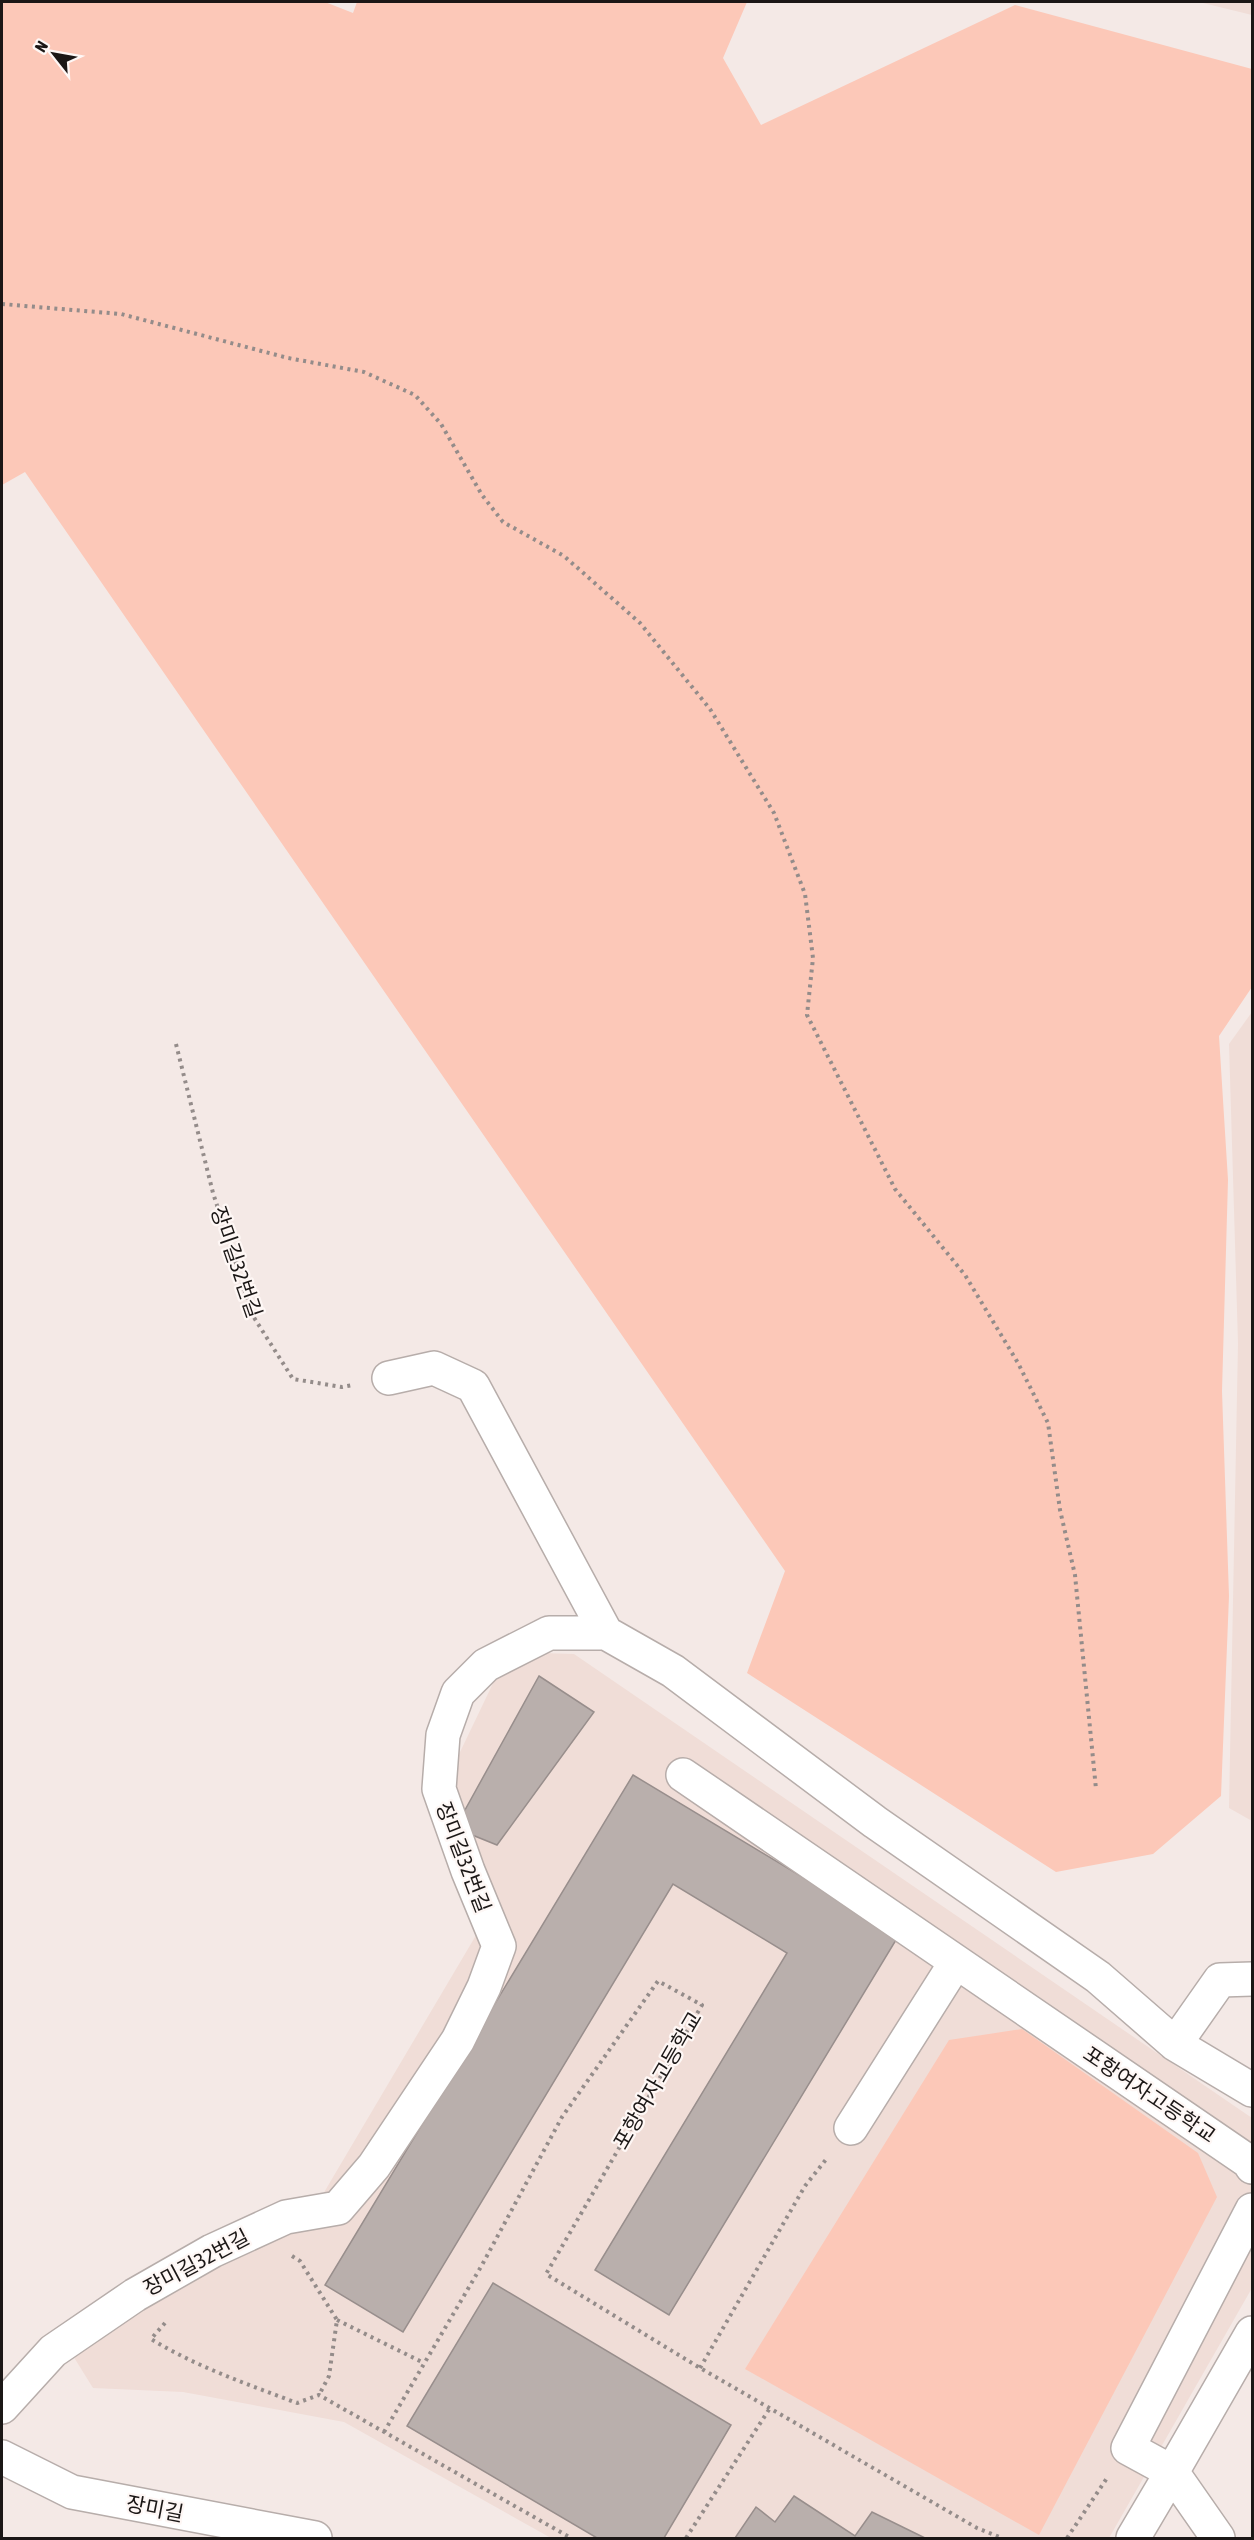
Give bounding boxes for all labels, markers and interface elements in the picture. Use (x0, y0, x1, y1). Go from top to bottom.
north arrow (24, 24, 84, 84)
text: N (31, 38, 51, 55)
street label: 장미길32번길 (207, 1203, 267, 1321)
street label: 장미길32번길 (432, 1798, 496, 1916)
street label: 포항여자고등학교 (608, 2007, 706, 2153)
street label: 포항여자고등학교 (1079, 2041, 1221, 2147)
street label: 장미길32번길 (139, 2224, 253, 2300)
street label: 장미길 (124, 2491, 186, 2525)

